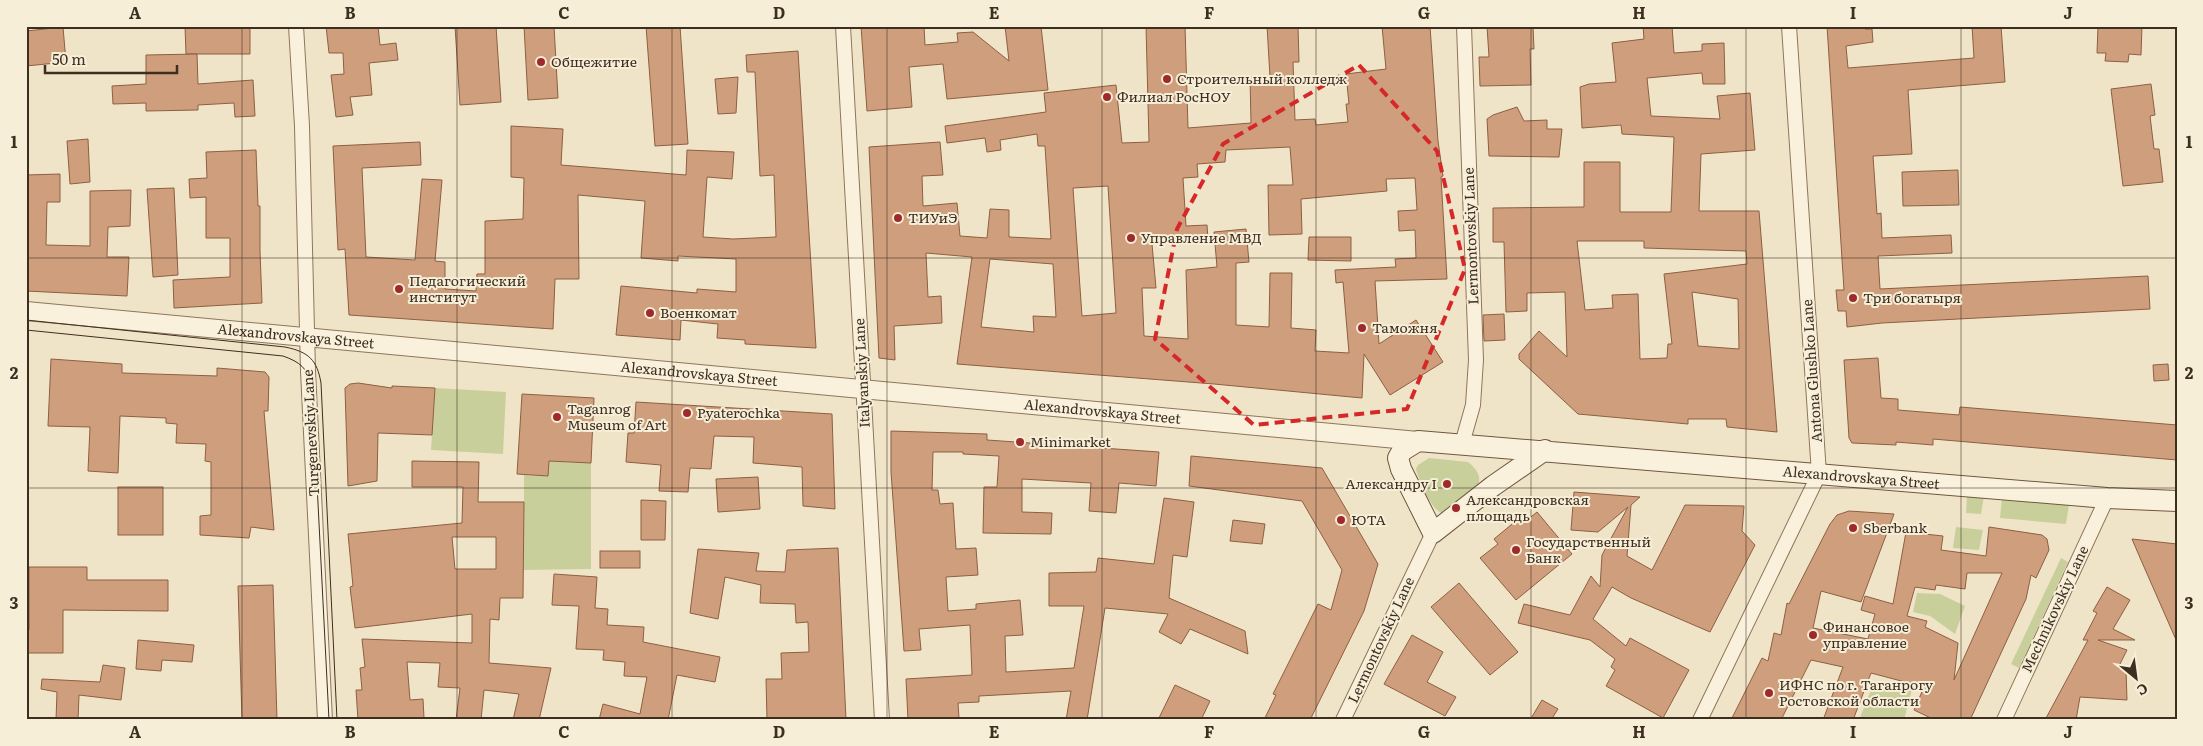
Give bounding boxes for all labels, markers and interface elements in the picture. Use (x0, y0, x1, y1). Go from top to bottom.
text: A (129, 0, 141, 24)
text: B (344, 0, 356, 24)
text: C (558, 0, 570, 24)
text: D (773, 0, 785, 24)
text: E (989, 0, 1000, 24)
text: F (1204, 0, 1214, 24)
text: G (1418, 0, 1430, 24)
text: H (1632, 0, 1646, 24)
text: I (1850, 0, 1856, 24)
text: J (2063, 0, 2073, 24)
scale bar (45, 42, 178, 74)
text: 50 m (52, 47, 86, 70)
place label: Общежитие (551, 51, 637, 71)
marker: Общежитие (535, 56, 547, 68)
place label: Строительный колледж (1177, 68, 1347, 88)
marker: Строительный колледж (1161, 73, 1173, 85)
place label: Филиал РосНОУ (1117, 86, 1231, 106)
marker: Филиал РосНОУ (1101, 91, 1113, 103)
text: 1 (11, 129, 18, 153)
text: 1 (2186, 129, 2193, 153)
street label: Lermontovskiy Lane (1458, 167, 1482, 305)
place label: ТИУиЭ (908, 207, 958, 227)
marker: ТИУиЭ (892, 212, 904, 224)
place label: Управление МВД (1141, 227, 1262, 247)
marker: Управление МВД (1125, 232, 1137, 244)
place label: Педагогический институт (409, 270, 526, 306)
marker: Педагогический институт (393, 283, 405, 295)
place label: Три богатыря (1863, 287, 1961, 307)
marker: Три богатыря (1847, 292, 1859, 304)
street label: Antona Glushko Lane (1796, 299, 1826, 443)
place label: Военкомат (660, 302, 737, 322)
marker: Военкомат (644, 307, 656, 319)
place label: Таможня (1372, 317, 1438, 337)
street label: Alexandrovskaya Street (217, 318, 376, 353)
street label: Italyanskiy Lane (848, 318, 874, 428)
marker: Таможня (1356, 322, 1368, 334)
street label: Alexandrovskaya Street (620, 356, 779, 390)
text: 2 (10, 360, 19, 384)
text: 2 (2185, 360, 2194, 384)
street label: Turgenevskiy Lane (297, 369, 323, 497)
street label: Alexandrovskaya Street (1023, 393, 1182, 428)
place label: Taganrog Museum of Art (567, 398, 667, 434)
place label: Pyaterochka (697, 402, 780, 422)
marker: Pyaterochka (681, 407, 693, 419)
marker: Taganrog Museum of Art (551, 411, 563, 423)
place label: Minimarket (1030, 431, 1111, 451)
marker: Minimarket (1014, 436, 1026, 448)
street label: Alexandrovskaya Street (1782, 460, 1941, 493)
place label: Александру I (1345, 473, 1437, 493)
marker: Александру I (1441, 478, 1453, 490)
place label: Александровская площадь (1466, 489, 1589, 525)
marker: Александровская площадь (1450, 502, 1462, 514)
place label: ЮТА (1351, 509, 1386, 529)
marker: ЮТА (1335, 514, 1347, 526)
place label: Sberbank (1863, 517, 1927, 537)
marker: Sberbank (1847, 522, 1859, 534)
place label: Государственный Банк (1526, 531, 1651, 567)
street label: Mechnikovskiy Lane (2016, 542, 2092, 675)
marker: Государственный Банк (1510, 544, 1522, 556)
street label: Lermontovskiy Lane (1342, 573, 1418, 706)
text: 3 (10, 590, 19, 614)
text: 3 (2185, 590, 2194, 614)
place label: Финансовое управление (1823, 616, 1909, 652)
marker: Финансовое управление (1807, 629, 1819, 641)
north arrow (2110, 654, 2160, 704)
place label: ИФНС по г. Таганрогу Ростовской области (1779, 674, 1934, 710)
text: С (2134, 679, 2152, 701)
marker: ИФНС по г. Таганрогу Ростовской области (1763, 687, 1775, 699)
text: A (129, 719, 141, 743)
text: B (344, 719, 356, 743)
text: C (558, 719, 570, 743)
text: D (773, 719, 785, 743)
text: E (989, 719, 1000, 743)
text: F (1204, 719, 1214, 743)
text: G (1418, 719, 1430, 743)
text: H (1632, 719, 1646, 743)
text: I (1850, 719, 1856, 743)
text: J (2063, 719, 2073, 743)

